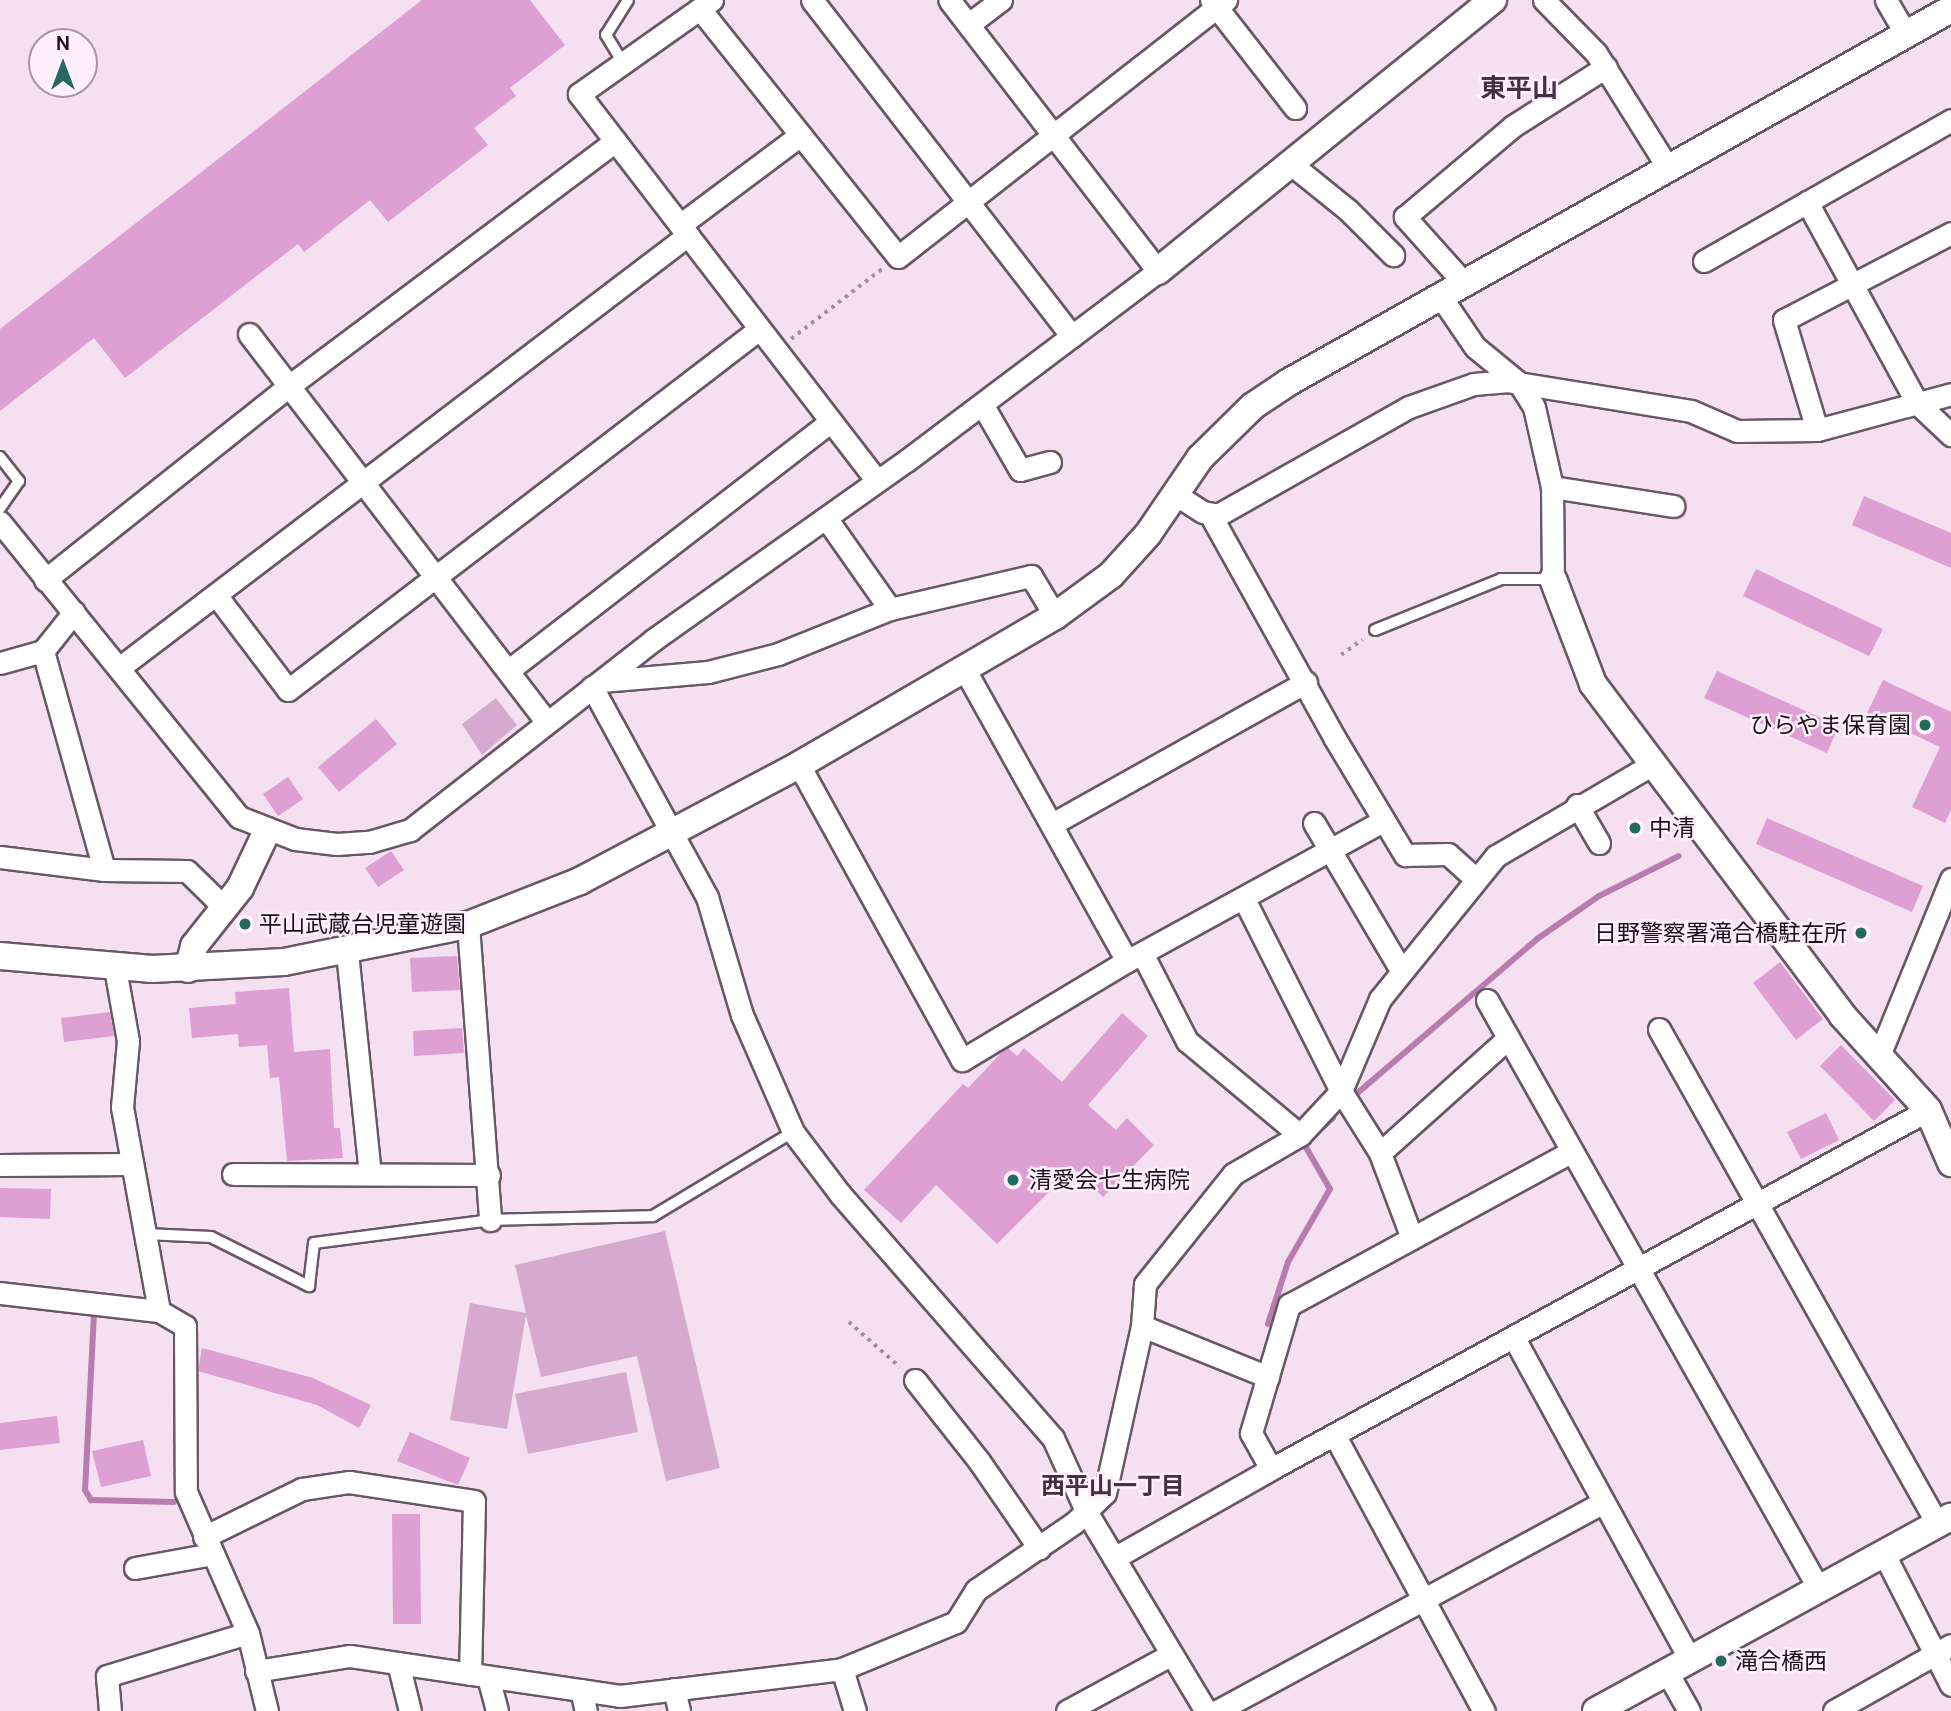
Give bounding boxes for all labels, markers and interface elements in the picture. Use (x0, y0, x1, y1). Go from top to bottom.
north arrow (28, 28, 98, 98)
text: N (56, 31, 70, 56)
district label: 東平山 (1480, 73, 1558, 105)
place label: ひらやま保育園 (1750, 711, 1911, 739)
marker: ひらやま保育園 (1917, 717, 1933, 733)
place label: 中清 (1649, 814, 1695, 842)
marker: 中清 (1627, 820, 1643, 836)
place label: 平山武蔵台児童遊園 (259, 910, 466, 938)
marker: 平山武蔵台児童遊園 (237, 916, 253, 932)
place label: 日野警察署滝合橋駐在所 (1594, 919, 1847, 947)
marker: 日野警察署滝合橋駐在所 (1853, 925, 1869, 941)
place label: 清愛会七生病院 (1029, 1166, 1190, 1194)
marker: 清愛会七生病院 (1003, 1170, 1023, 1190)
district label: 西平山一丁目 (1041, 1472, 1185, 1500)
place label: 滝合橋西 (1735, 1647, 1827, 1675)
marker: 滝合橋西 (1713, 1653, 1729, 1669)

